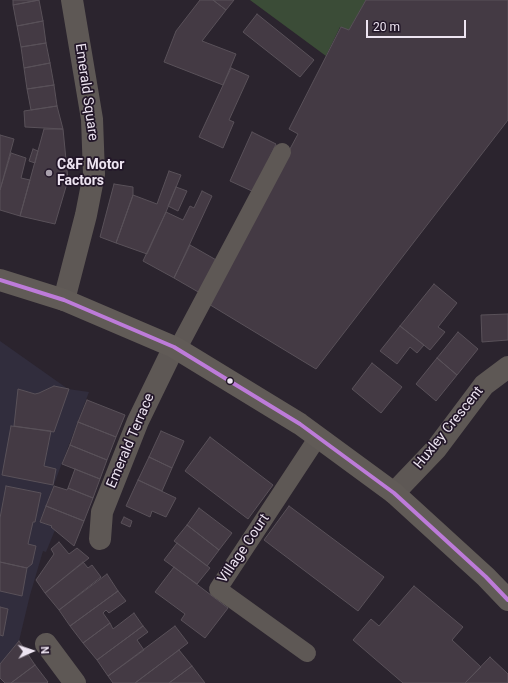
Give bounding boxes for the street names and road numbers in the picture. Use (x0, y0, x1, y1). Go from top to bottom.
street label: Emerald Square (71, 42, 101, 142)
street label: Huxley Crescent (411, 383, 487, 473)
street label: Emerald Terrace (103, 391, 159, 491)
street label: Village Court (215, 511, 273, 587)

